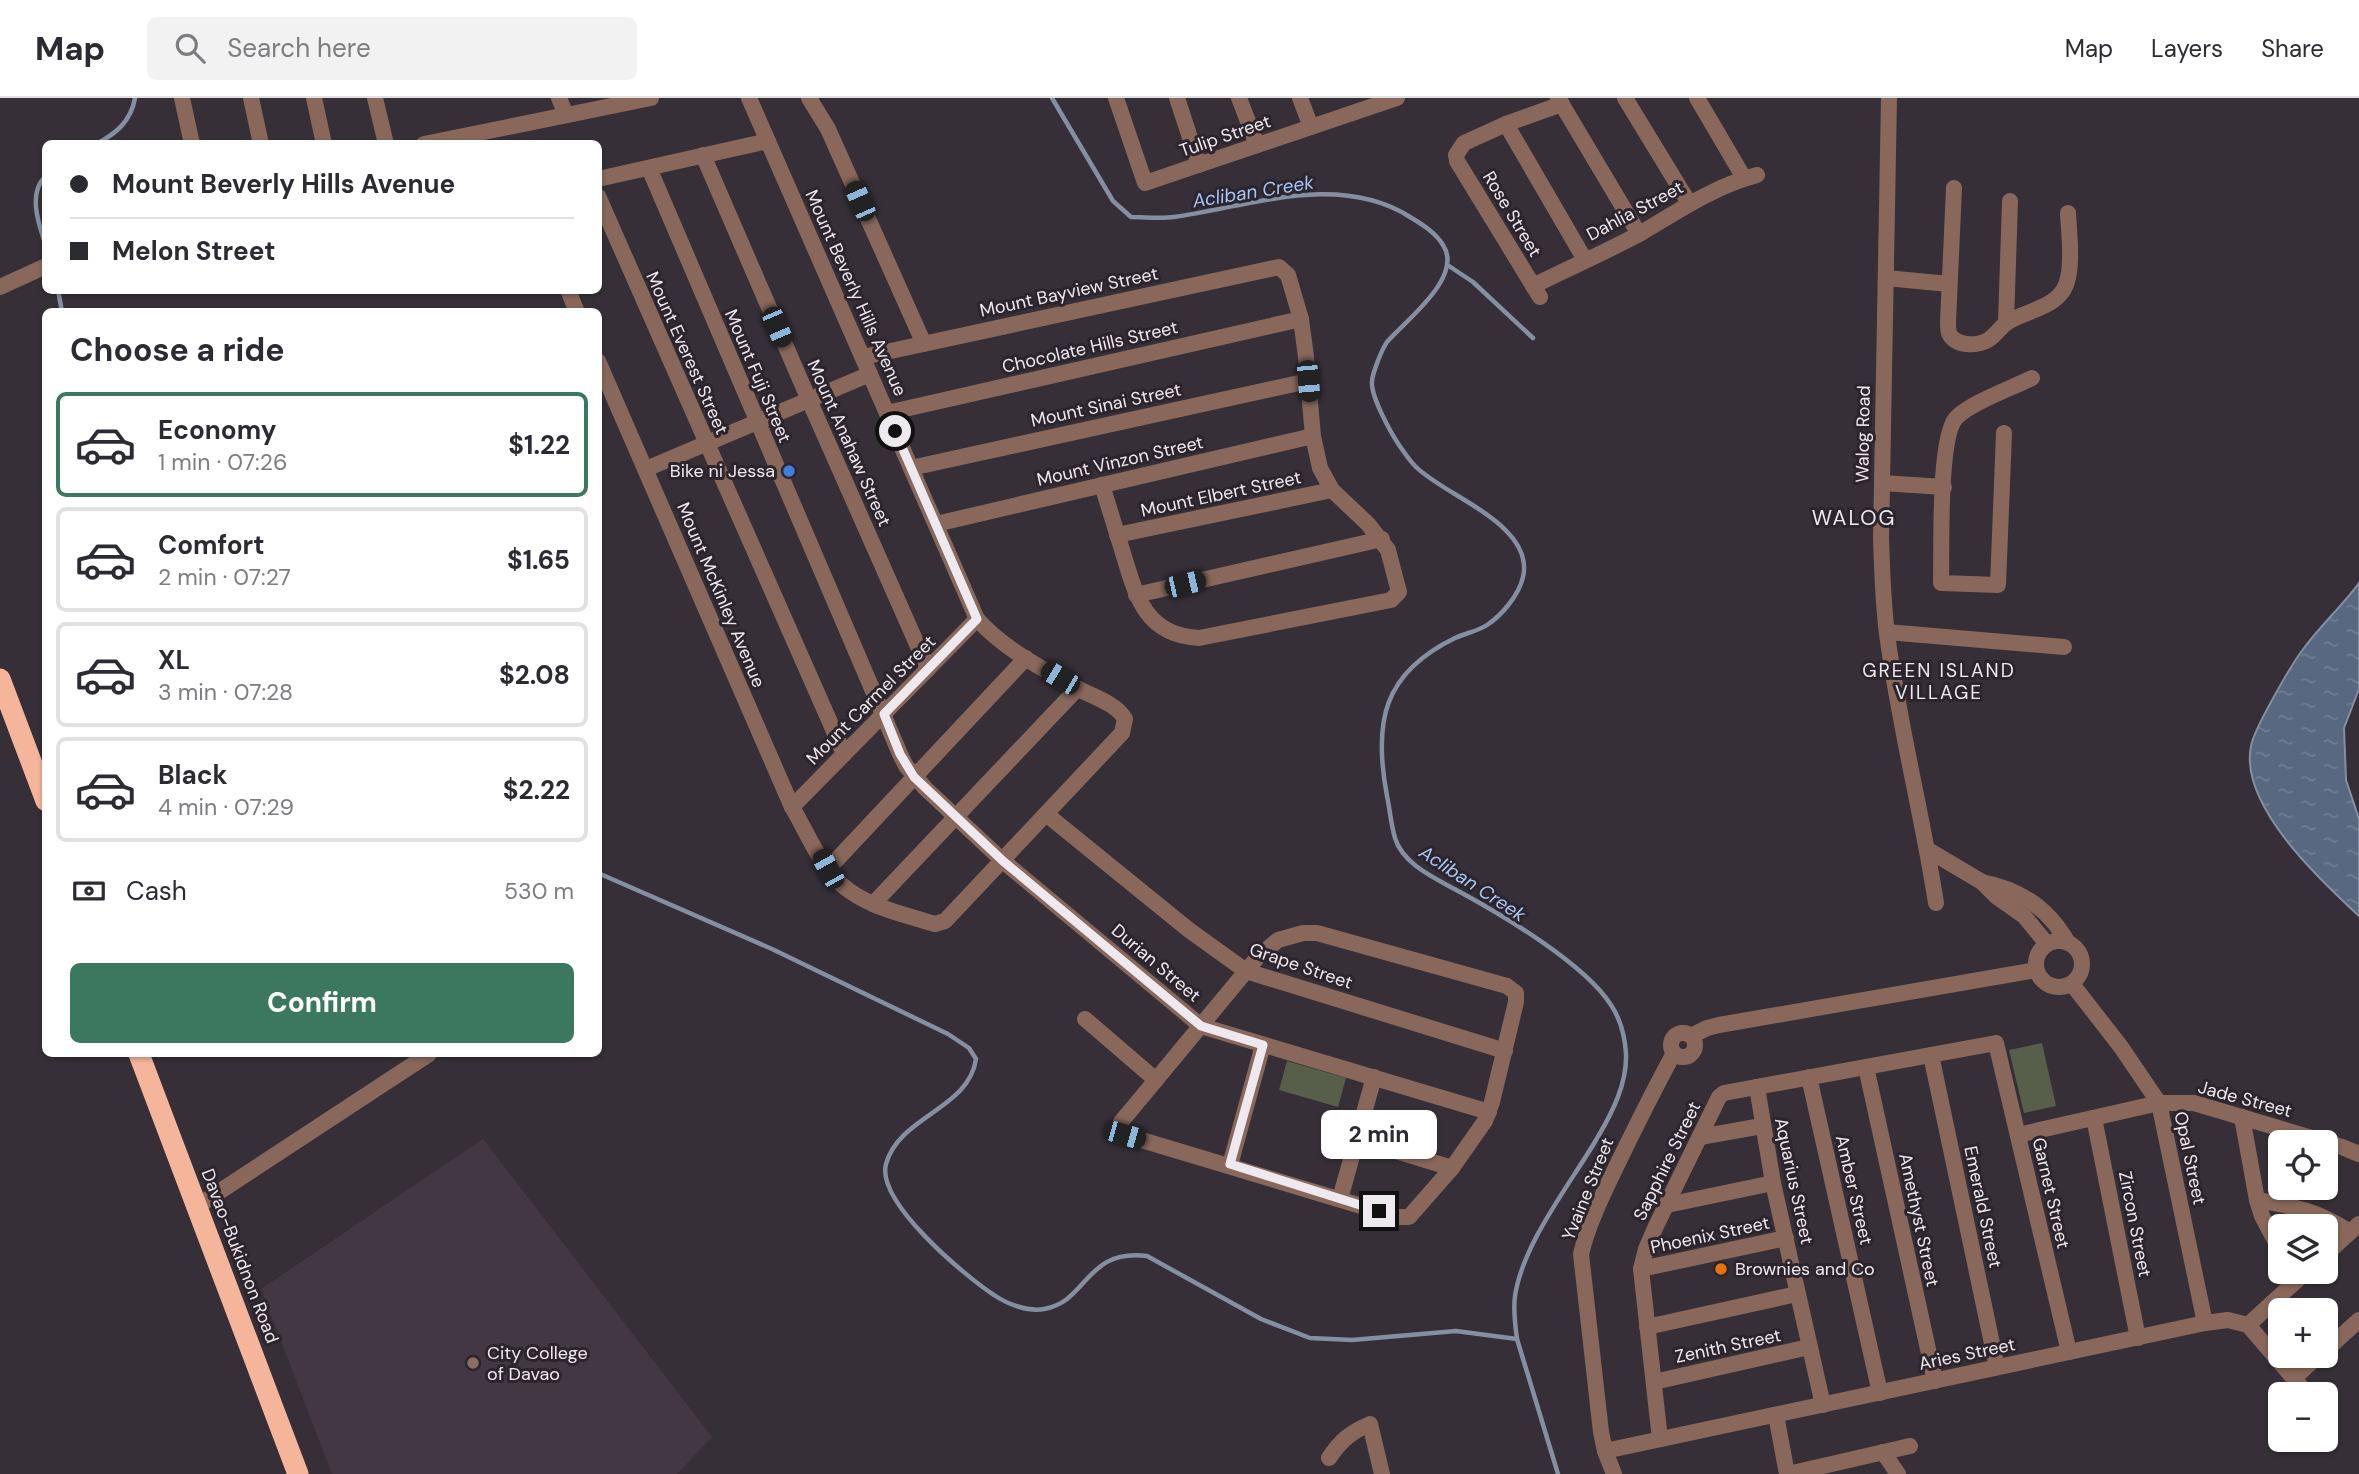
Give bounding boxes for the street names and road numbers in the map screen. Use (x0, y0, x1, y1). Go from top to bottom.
street label: Tulip Street (1176, 109, 1274, 163)
street label: Rose Street (1477, 167, 1547, 261)
street label: Dahlia Street (1582, 175, 1688, 247)
street label: Mount Beverly Hills Avenue (800, 186, 912, 400)
street label: Mount Bayview Street (978, 261, 1160, 323)
street label: Mount Everest Street (640, 268, 734, 438)
street label: Mount Fuji Street (719, 306, 797, 446)
street label: Chocolate Hills Street (1000, 315, 1180, 379)
street label: Mount Anahaw Street (801, 356, 897, 530)
street label: Mount Sinai Street (1029, 377, 1183, 433)
street label: Walog Road (1850, 385, 1876, 483)
street label: Mount Vinzon Street (1034, 430, 1206, 492)
street label: Mount Elbert Street (1139, 465, 1303, 523)
street label: Mount McKinley Avenue (671, 499, 771, 691)
street label: Mount Carmel Street (801, 630, 941, 770)
street label: Durian Street (1106, 919, 1206, 1007)
street label: Grape Street (1246, 937, 1356, 995)
street label: Jade Street (2195, 1075, 2295, 1123)
street label: Sapphire Street (1628, 1097, 1706, 1225)
street label: Opal Street (2168, 1109, 2212, 1207)
street label: Aquarius Street (1769, 1115, 1819, 1247)
street label: Amber Street (1830, 1133, 1878, 1247)
street label: Yvaine Street (1556, 1134, 1620, 1244)
street label: Garnet Street (2027, 1135, 2075, 1251)
street label: Emerald Street (1958, 1144, 2008, 1270)
street label: Amethyst Street (1893, 1151, 1945, 1289)
street label: Davao-Bukidnon Road (196, 1165, 284, 1347)
street label: Zircon Street (2113, 1169, 2157, 1279)
street label: Phoenix Street (1648, 1211, 1772, 1259)
street label: Zenith Street (1673, 1323, 1783, 1369)
street label: Aries Street (1917, 1332, 2017, 1376)

